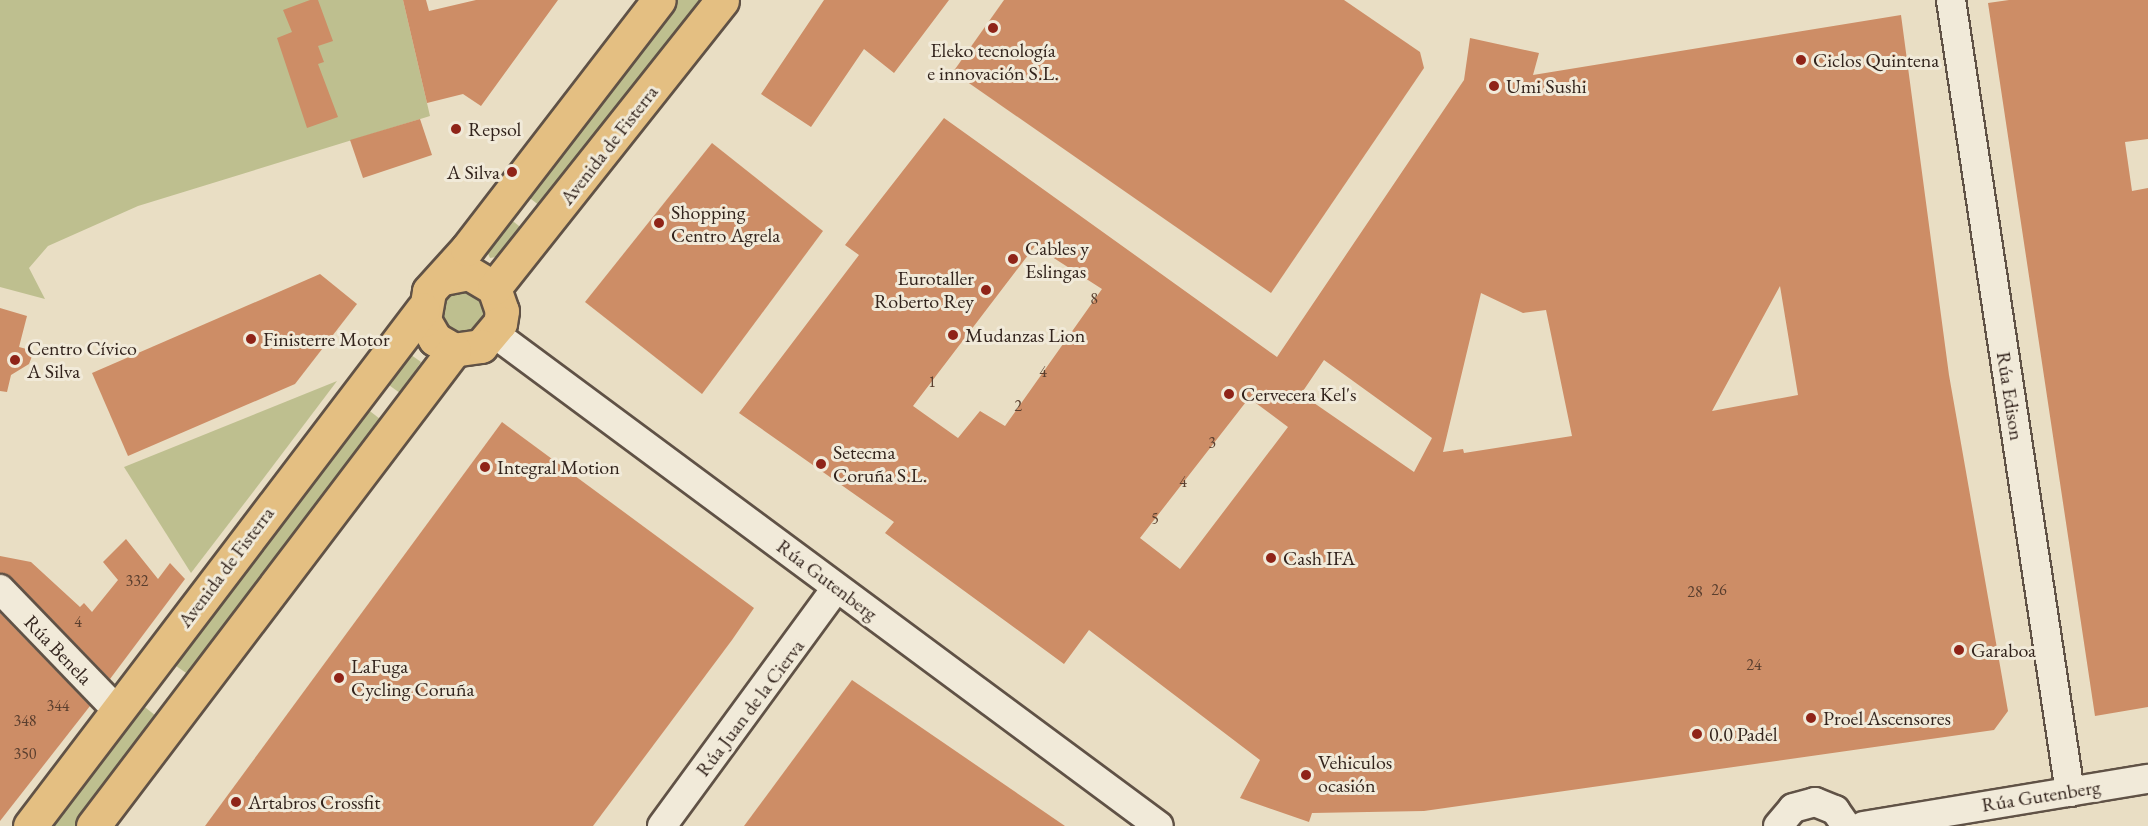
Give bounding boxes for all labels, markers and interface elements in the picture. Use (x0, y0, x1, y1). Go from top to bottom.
marker: Eleko tecnología e innovación S.L. (986, 21, 1000, 35)
place label: Eleko tecnología e innovación S.L. (927, 38, 1059, 85)
place label: Ciclos Quintena (1813, 48, 1939, 72)
marker: Ciclos Quintena (1794, 53, 1808, 67)
place label: Umi Sushi (1506, 74, 1587, 98)
marker: Umi Sushi (1487, 79, 1501, 93)
street label: Avenida de Fisterra (555, 80, 663, 210)
place label: Repsol (468, 117, 521, 141)
marker: Repsol (449, 122, 463, 136)
place label: A Silva (447, 160, 500, 184)
marker: A Silva (505, 165, 519, 179)
place label: Shopping Centro Agrela (671, 200, 780, 247)
marker: Shopping Centro Agrela (652, 216, 666, 230)
place label: Cables y Eslingas (1025, 236, 1089, 283)
marker: Cables y Eslingas (1006, 252, 1020, 266)
place label: Eurotaller Roberto Rey (874, 266, 974, 313)
marker: Eurotaller Roberto Rey (979, 283, 993, 297)
house number: 8 (1090, 289, 1098, 309)
place label: Mudanzas Lion (965, 323, 1085, 347)
place label: Finisterre Motor (263, 327, 390, 351)
marker: Mudanzas Lion (946, 328, 960, 342)
marker: Finisterre Motor (244, 332, 258, 346)
place label: Centro Cívico A Silva (27, 336, 137, 383)
street label: Rúa Edison (1991, 350, 2029, 442)
marker: Centro Cívico A Silva (8, 353, 22, 367)
house number: 4 (1039, 362, 1047, 382)
house number: 1 (928, 372, 936, 392)
place label: Cervecera Kel's (1241, 382, 1356, 406)
marker: Cervecera Kel's (1222, 387, 1236, 401)
house number: 2 (1014, 396, 1022, 416)
house number: 3 (1208, 433, 1216, 453)
place label: Setecma Coruña S.L. (833, 440, 927, 487)
place label: Integral Motion (497, 455, 620, 479)
marker: Setecma Coruña S.L. (814, 457, 828, 471)
marker: Integral Motion (478, 460, 492, 474)
house number: 4 (1179, 472, 1187, 492)
street label: Avenida de Fisterra (173, 502, 279, 632)
house number: 5 (1151, 509, 1159, 529)
street label: Rúa Gutenberg (772, 534, 882, 626)
place label: Cash IFA (1283, 546, 1355, 570)
marker: Cash IFA (1264, 551, 1278, 565)
house number: 332 (125, 571, 149, 591)
house number: 26 (1711, 580, 1727, 600)
house number: 28 (1687, 582, 1703, 602)
street label: Rúa Benela (19, 610, 97, 690)
house number: 4 (74, 612, 82, 632)
street label: Rúa Juan de la Cierva (691, 635, 809, 781)
place label: Garaboa (1971, 638, 2036, 662)
marker: Garaboa (1952, 643, 1966, 657)
place label: LaFuga Cycling Coruña (351, 654, 474, 701)
house number: 24 (1746, 655, 1762, 675)
marker: LaFuga Cycling Coruña (332, 671, 346, 685)
house number: 344 (46, 696, 70, 716)
place label: Proel Ascensores (1823, 706, 1951, 730)
house number: 348 (13, 711, 37, 731)
marker: Proel Ascensores (1804, 711, 1818, 725)
place label: 0.0 Padel (1709, 722, 1778, 746)
marker: 0.0 Padel (1690, 727, 1704, 741)
house number: 350 (13, 744, 37, 764)
place label: Vehiculos ocasión (1318, 751, 1392, 798)
marker: Vehiculos ocasión (1299, 768, 1313, 782)
street label: Rúa Gutenberg (1980, 775, 2102, 817)
place label: Artabros Crossfit (248, 790, 380, 814)
marker: Artabros Crossfit (229, 795, 243, 809)

